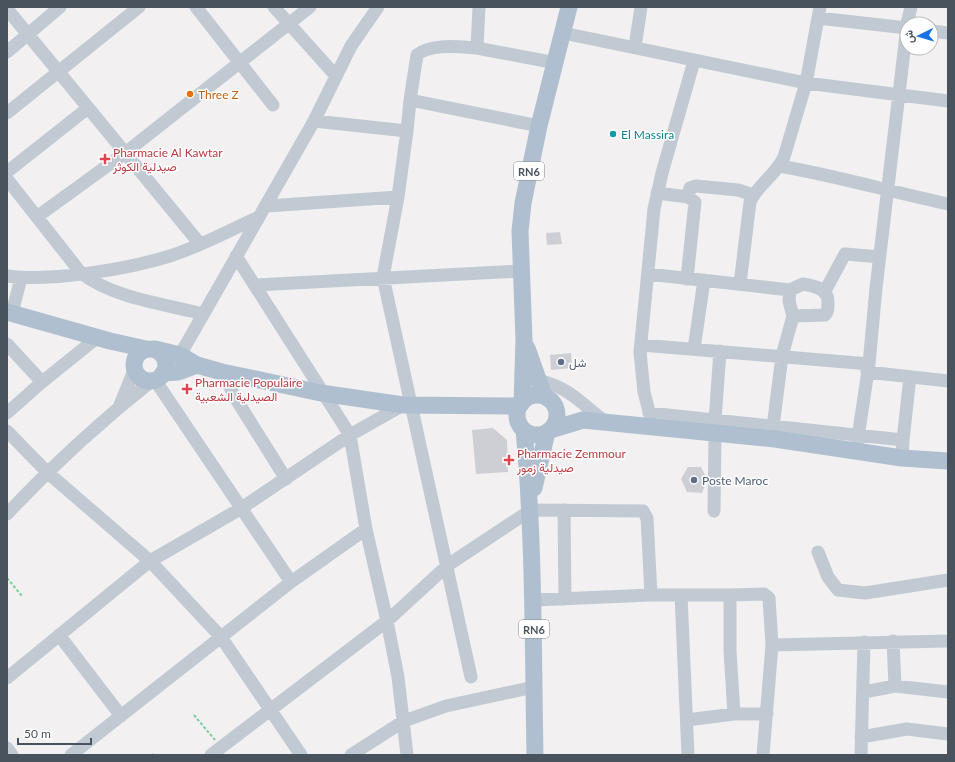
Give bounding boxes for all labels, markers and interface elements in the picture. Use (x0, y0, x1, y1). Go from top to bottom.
north arrow (899, 16, 939, 56)
text: ش (901, 30, 917, 44)
place label: Three Z (198, 87, 239, 102)
marker: Three Z (185, 89, 195, 99)
place label: El Massira (621, 127, 674, 142)
marker: El Massira (608, 129, 618, 139)
place label: Pharmacie Al Kawtar صيدلية الكوثر (112, 145, 223, 175)
marker: Pharmacie Al Kawtar صيدلية الكوثر (100, 154, 110, 164)
road number: RN6 (514, 162, 544, 180)
place label: شل (569, 355, 587, 371)
marker: شل (556, 357, 566, 367)
place label: Pharmacie Populaire الصيدلية الشعبية (195, 375, 302, 404)
marker: Pharmacie Populaire الصيدلية الشعبية (182, 384, 192, 394)
place label: Pharmacie Zemmour صيدلية زمور (516, 446, 627, 476)
marker: Pharmacie Zemmour صيدلية زمور (504, 455, 514, 465)
place label: Poste Maroc (702, 473, 768, 488)
marker: Poste Maroc (689, 475, 699, 485)
road number: RN6 (519, 620, 549, 638)
scale bar (18, 720, 91, 746)
text: 50 m (24, 726, 51, 741)

